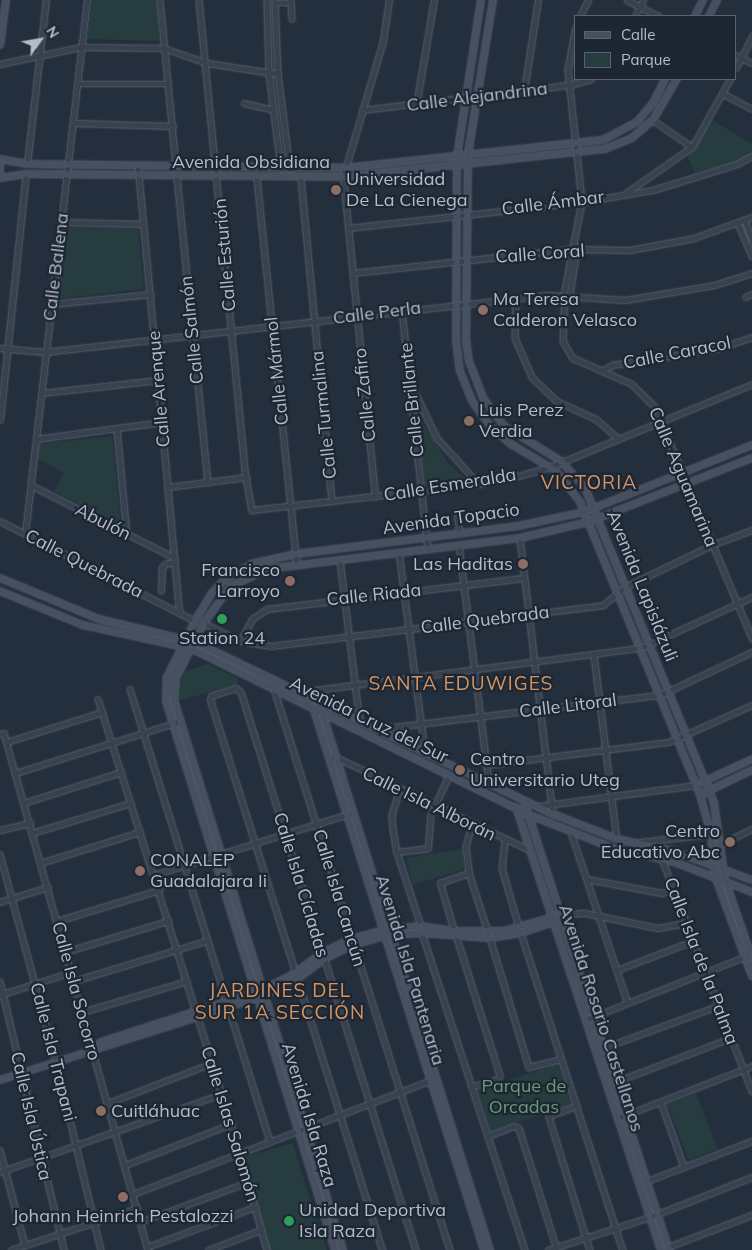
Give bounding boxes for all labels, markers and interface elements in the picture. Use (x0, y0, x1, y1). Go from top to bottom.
north arrow (15, 15, 65, 65)
legend (574, 15, 737, 80)
text: N (42, 23, 63, 41)
text: Calle (621, 25, 655, 44)
text: Parque (621, 50, 671, 69)
street label: Calle Alejandrina (405, 78, 549, 116)
street label: Avenida Obsidiana (172, 151, 330, 173)
place label: Universidad De La Cienega (346, 169, 468, 212)
marker: Universidad De La Cienega (330, 184, 342, 196)
street label: Calle Ámbar (501, 186, 605, 220)
street label: Calle Esturión (209, 198, 241, 312)
street label: Calle Ballena (39, 212, 73, 322)
street label: Calle Coral (495, 240, 585, 268)
street label: Calle Salmón (176, 275, 208, 385)
place label: Ma Teresa Calderon Velasco (493, 289, 637, 332)
street label: Calle Perla (332, 297, 422, 329)
marker: Ma Teresa Calderon Velasco (477, 304, 489, 316)
street label: Calle Mármol (261, 316, 293, 426)
street label: Calle Arenque (143, 330, 175, 448)
street label: Calle Caracol (621, 332, 733, 374)
street label: Calle Brillante (395, 342, 429, 458)
street label: Calle Zafiro (349, 347, 381, 443)
street label: Calle Turmalina (307, 350, 341, 480)
place label: Luis Perez Verdia (479, 400, 564, 442)
street label: Calle Aguamarina (644, 404, 722, 550)
marker: Luis Perez Verdia (463, 415, 475, 427)
street label: Calle Esmeralda (382, 464, 518, 506)
district label: VICTORIA (540, 472, 638, 494)
street label: Abulón (72, 499, 134, 545)
street label: Avenida Topacio (381, 499, 521, 539)
street label: Avenida Lapislázuli (602, 507, 682, 665)
street label: Calle Quebrada (21, 525, 147, 603)
place label: Las Haditas (413, 553, 513, 575)
marker: Las Haditas (517, 558, 529, 570)
place label: Francisco Larroyo (201, 560, 280, 602)
marker: Francisco Larroyo (284, 575, 296, 587)
street label: Calle Riada (326, 579, 422, 611)
street label: Calle Quebrada (419, 601, 551, 639)
marker: Station 24 (216, 613, 228, 625)
place label: Station 24 (179, 627, 265, 649)
street label: Avenida Cruz del Sur (286, 672, 452, 768)
district label: SANTA EDUWIGES (367, 673, 555, 695)
street label: Calle Litoral (518, 689, 618, 723)
place label: Centro Universitario Uteg (470, 749, 620, 792)
street label: Calle Isla Alborán (359, 762, 499, 846)
marker: Centro Universitario Uteg (454, 764, 466, 776)
street label: Calle Isla Cícladas (269, 810, 333, 960)
place label: Centro Educativo Abc (601, 821, 720, 864)
street label: Calle Isla Cancún (308, 827, 370, 969)
marker: Centro Educativo Abc (724, 836, 736, 848)
place label: CONALEP Guadalajara Ii (150, 850, 267, 892)
marker: CONALEP Guadalajara Ii (134, 865, 146, 877)
street label: Avenida Isla Pantenaria (371, 872, 449, 1068)
street label: Calle Isla de la Palma (659, 874, 743, 1048)
street label: Avenida Rosario Castellanos (554, 902, 648, 1134)
street label: Calle Isla Socorro (47, 919, 105, 1063)
street label: Calle Isla Trapani (25, 980, 81, 1124)
district label: JARDINES DEL SUR 1A SECCIÓN (193, 980, 367, 1024)
street label: Avenida Isla Raza (277, 1040, 341, 1190)
street label: Calle Islas Salomón (196, 1044, 264, 1204)
street label: Calle Isla Ústica (6, 1050, 56, 1182)
park label: Parque de Orcadas (482, 1076, 566, 1118)
place label: Cuitláhuac (111, 1100, 200, 1122)
marker: Cuitláhuac (95, 1105, 107, 1117)
marker: Johann Heinrich Pestalozzi (117, 1191, 129, 1203)
place label: Unidad Deportiva Isla Raza (299, 1200, 446, 1242)
place label: Johann Heinrich Pestalozzi (12, 1205, 234, 1227)
marker: Unidad Deportiva Isla Raza (283, 1215, 295, 1227)

